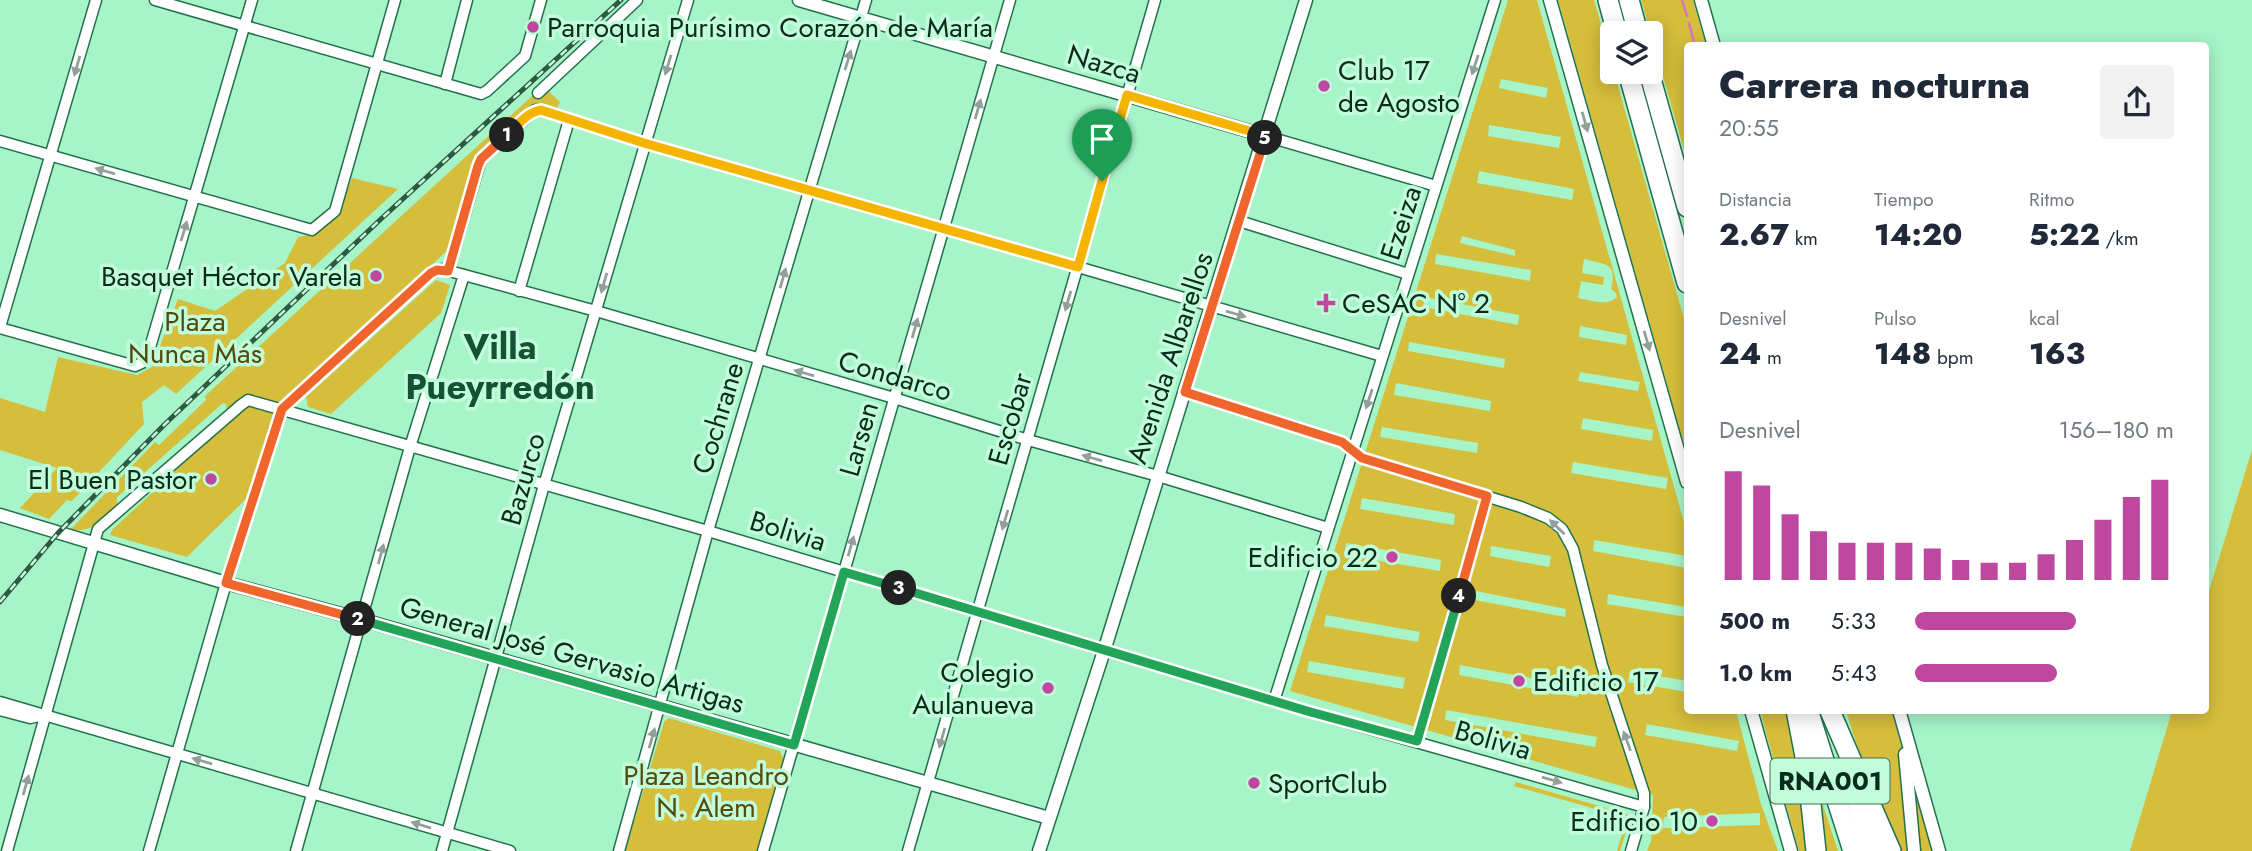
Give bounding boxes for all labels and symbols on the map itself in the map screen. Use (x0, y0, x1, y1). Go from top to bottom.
place label: Parroquia Purísimo Corazón de María (547, 7, 993, 48)
marker: Parroquia Purísimo Corazón de María (525, 19, 541, 35)
street label: Nazca (1063, 34, 1145, 94)
one-way arrow (844, 49, 854, 70)
place label: Club 17 de Agosto (1338, 50, 1460, 123)
one-way arrow (71, 55, 81, 76)
one-way arrow (663, 55, 673, 76)
one-way arrow (1469, 55, 1479, 76)
marker: Club 17 de Agosto (1316, 78, 1332, 94)
one-way arrow (973, 98, 984, 120)
pin (1072, 109, 1132, 181)
one-way arrow (1580, 111, 1591, 133)
pin: 1 (490, 118, 524, 152)
pin: 5 (1248, 120, 1282, 156)
one-way arrow (94, 165, 116, 176)
street label: Ezeiza (1370, 181, 1432, 265)
one-way arrow (180, 220, 190, 241)
street label: Avenida Albarellos (1116, 247, 1224, 469)
place label: Basquet Héctor Varela (101, 256, 362, 297)
one-way arrow (779, 267, 789, 288)
marker: Basquet Héctor Varela (368, 268, 384, 284)
one-way arrow (598, 273, 609, 295)
place label: CeSAC Nº 2 (1342, 283, 1490, 324)
one-way arrow (1062, 290, 1073, 312)
marker: CeSAC Nº 2 (1316, 293, 1336, 313)
park label: Plaza Nunca Más (128, 301, 262, 374)
one-way arrow (1225, 309, 1247, 320)
one-way arrow (910, 317, 920, 338)
district label: Villa Pueyrredón (405, 322, 595, 412)
one-way arrow (1642, 330, 1653, 352)
street label: Condarco (833, 340, 957, 412)
street label: Cochrane (682, 357, 754, 479)
one-way arrow (793, 367, 814, 377)
street label: Escobar (977, 368, 1043, 470)
one-way arrow (1363, 388, 1374, 409)
street label: Larsen (829, 397, 889, 481)
street label: Bazurco (490, 428, 556, 530)
one-way arrow (1081, 452, 1102, 462)
place label: El Buen Pastor (28, 459, 197, 500)
marker: El Buen Pastor (203, 471, 219, 487)
street label: Bolivia (745, 500, 831, 562)
one-way arrow (999, 509, 1009, 530)
one-way arrow (1549, 518, 1566, 535)
one-way arrow (847, 536, 857, 557)
place label: Edificio 22 (1248, 537, 1378, 578)
one-way arrow (376, 543, 387, 565)
marker: Edificio 22 (1384, 549, 1400, 565)
pin: 3 (881, 570, 916, 606)
pin: 4 (1442, 578, 1476, 614)
street label: General José Gervasio Artigas (395, 586, 749, 724)
pin: 2 (340, 602, 376, 636)
place label: Colegio Aulanueva (912, 652, 1034, 725)
place label: Edificio 17 (1533, 661, 1659, 702)
marker: Edificio 17 (1511, 673, 1527, 689)
marker: Colegio Aulanueva (1040, 680, 1056, 696)
street label: Bolivia (1450, 710, 1536, 770)
one-way arrow (647, 727, 658, 749)
one-way arrow (936, 728, 946, 749)
one-way arrow (1621, 731, 1632, 752)
park label: Plaza Leandro N. Alem (623, 755, 789, 828)
one-way arrow (192, 756, 213, 766)
road number: RNA001 (1770, 758, 1890, 804)
place label: SportClub (1268, 763, 1387, 804)
one-way arrow (21, 774, 32, 796)
marker: SportClub (1246, 775, 1262, 791)
one-way arrow (1541, 775, 1563, 786)
place label: Edificio 10 (1570, 801, 1698, 842)
marker: Edificio 10 (1704, 813, 1720, 829)
one-way arrow (410, 819, 431, 829)

